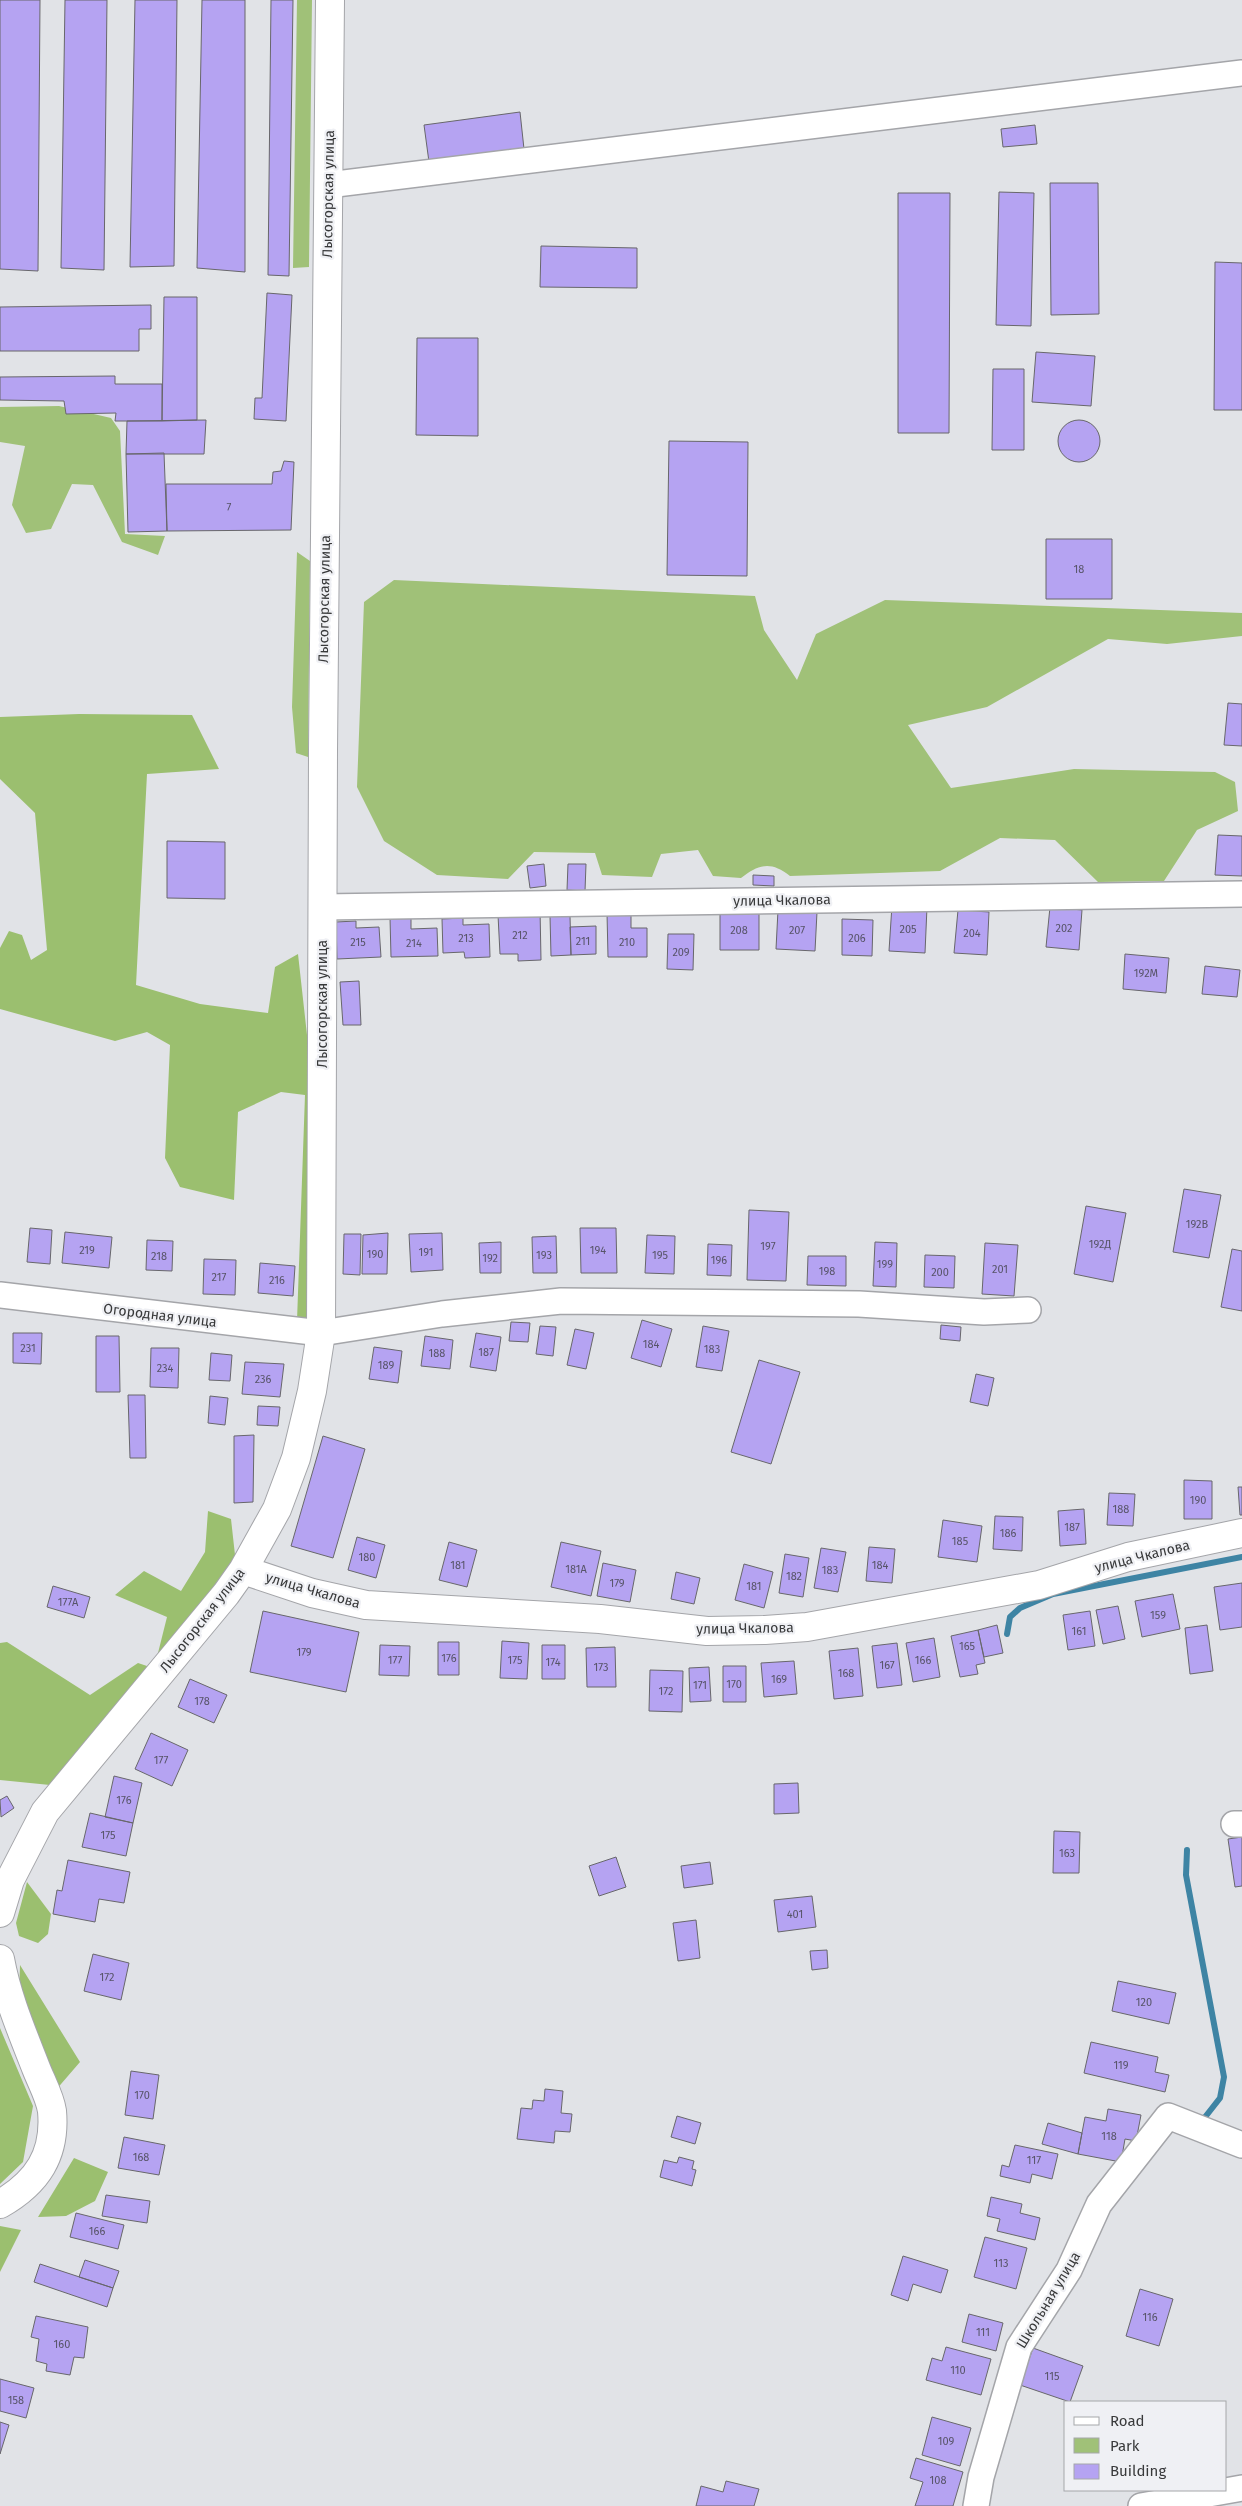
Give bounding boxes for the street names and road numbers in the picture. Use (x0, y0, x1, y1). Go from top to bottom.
street label: Лысогорская улица (319, 130, 338, 258)
street label: Лысогорская улица (315, 535, 334, 663)
street label: улица Чкалова (733, 891, 831, 910)
street label: Лысогорская улица (314, 940, 331, 1068)
street label: Огородная улица (102, 1300, 218, 1331)
street label: улица Чкалова (1093, 1536, 1192, 1577)
street label: Лысогорская улица (156, 1565, 249, 1676)
street label: улица Чкалова (264, 1569, 362, 1612)
street label: улица Чкалова (696, 1619, 794, 1638)
street label: Школьная улица (1013, 2249, 1084, 2352)

